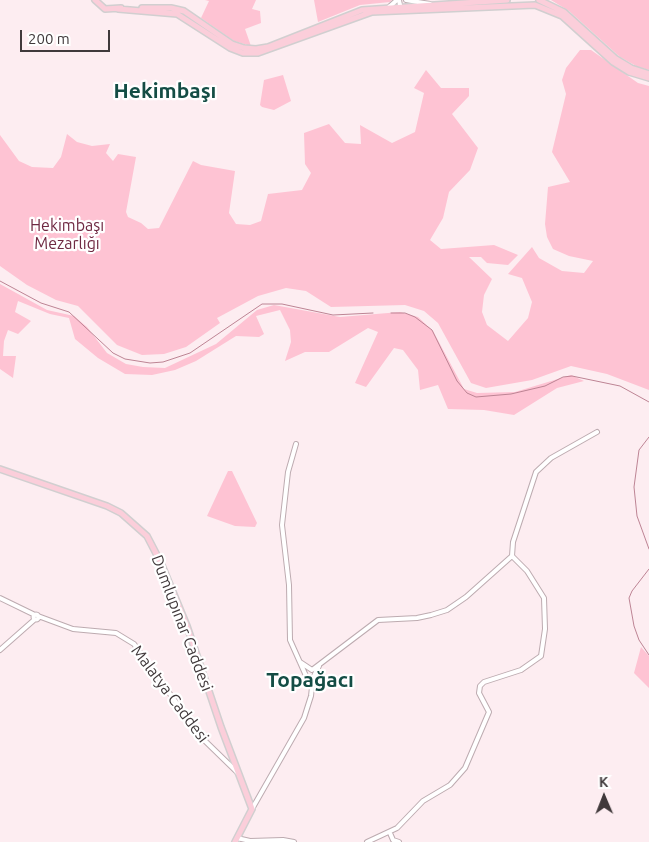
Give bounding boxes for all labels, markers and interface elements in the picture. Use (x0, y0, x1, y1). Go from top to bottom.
scale bar (22, 20, 112, 52)
text: 200 m (28, 30, 70, 47)
district label: Hekimbaşı (114, 78, 216, 104)
park label: Hekimbaşı Mezarlığı (30, 216, 104, 254)
street label: Dumlupınar Caddesi (147, 552, 217, 694)
street label: Malatya Caddesi (127, 642, 213, 746)
district label: Topağacı (266, 667, 354, 693)
north arrow (579, 772, 629, 822)
text: K (599, 774, 609, 790)

